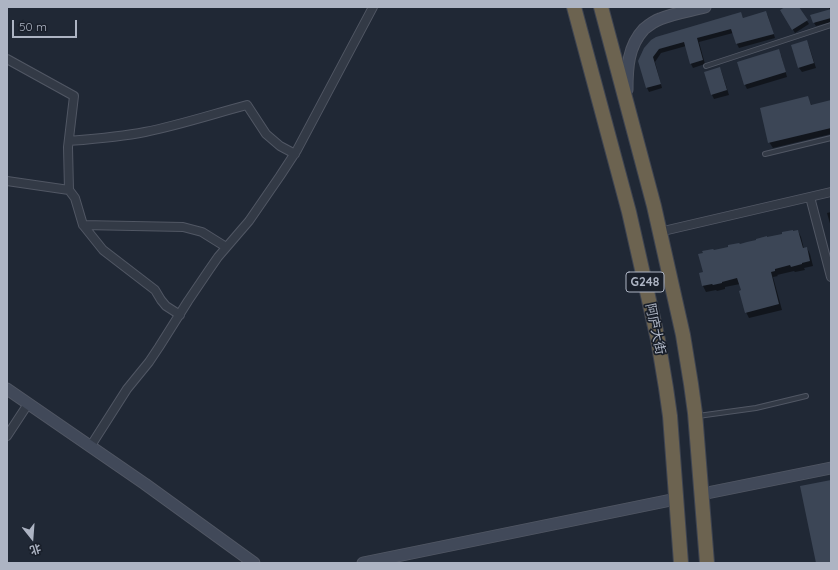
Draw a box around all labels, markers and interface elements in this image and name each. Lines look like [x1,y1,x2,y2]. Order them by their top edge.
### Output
scale bar [14,12,79,38]
text: 50 m [19,19,47,34]
road number: G248 [626,272,664,292]
street label: 阿庐大街 [642,302,668,356]
north arrow [12,518,52,558]
text: 北 [28,541,43,558]

